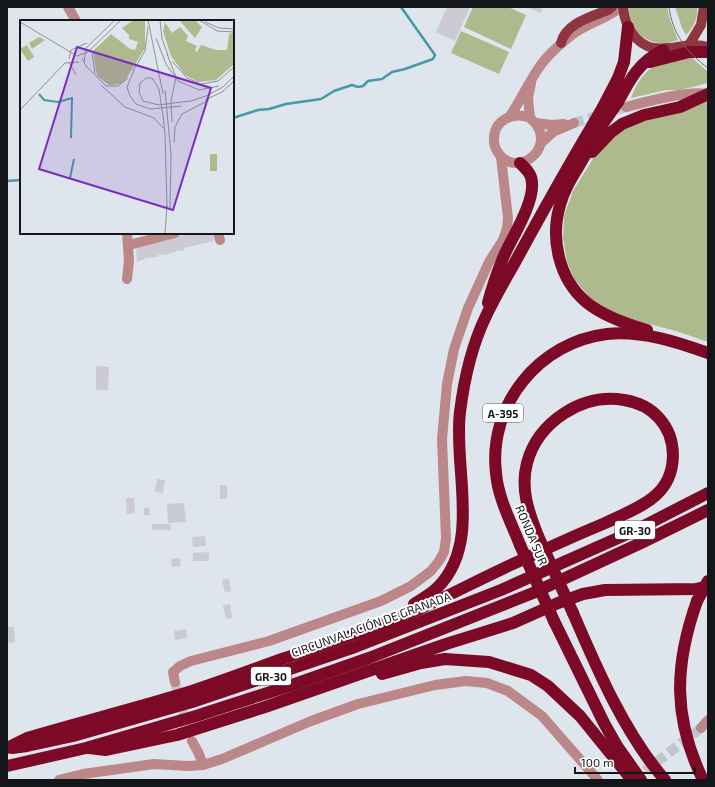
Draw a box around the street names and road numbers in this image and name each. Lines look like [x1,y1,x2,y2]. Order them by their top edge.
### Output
road number: A-395 [483,404,523,422]
street label: RONDA SUR [513,503,551,567]
road number: GR-30 [615,521,655,539]
street label: CIRCUNVALACIÓN DE GRANADA [289,588,453,659]
road number: GR-30 [251,667,291,685]

